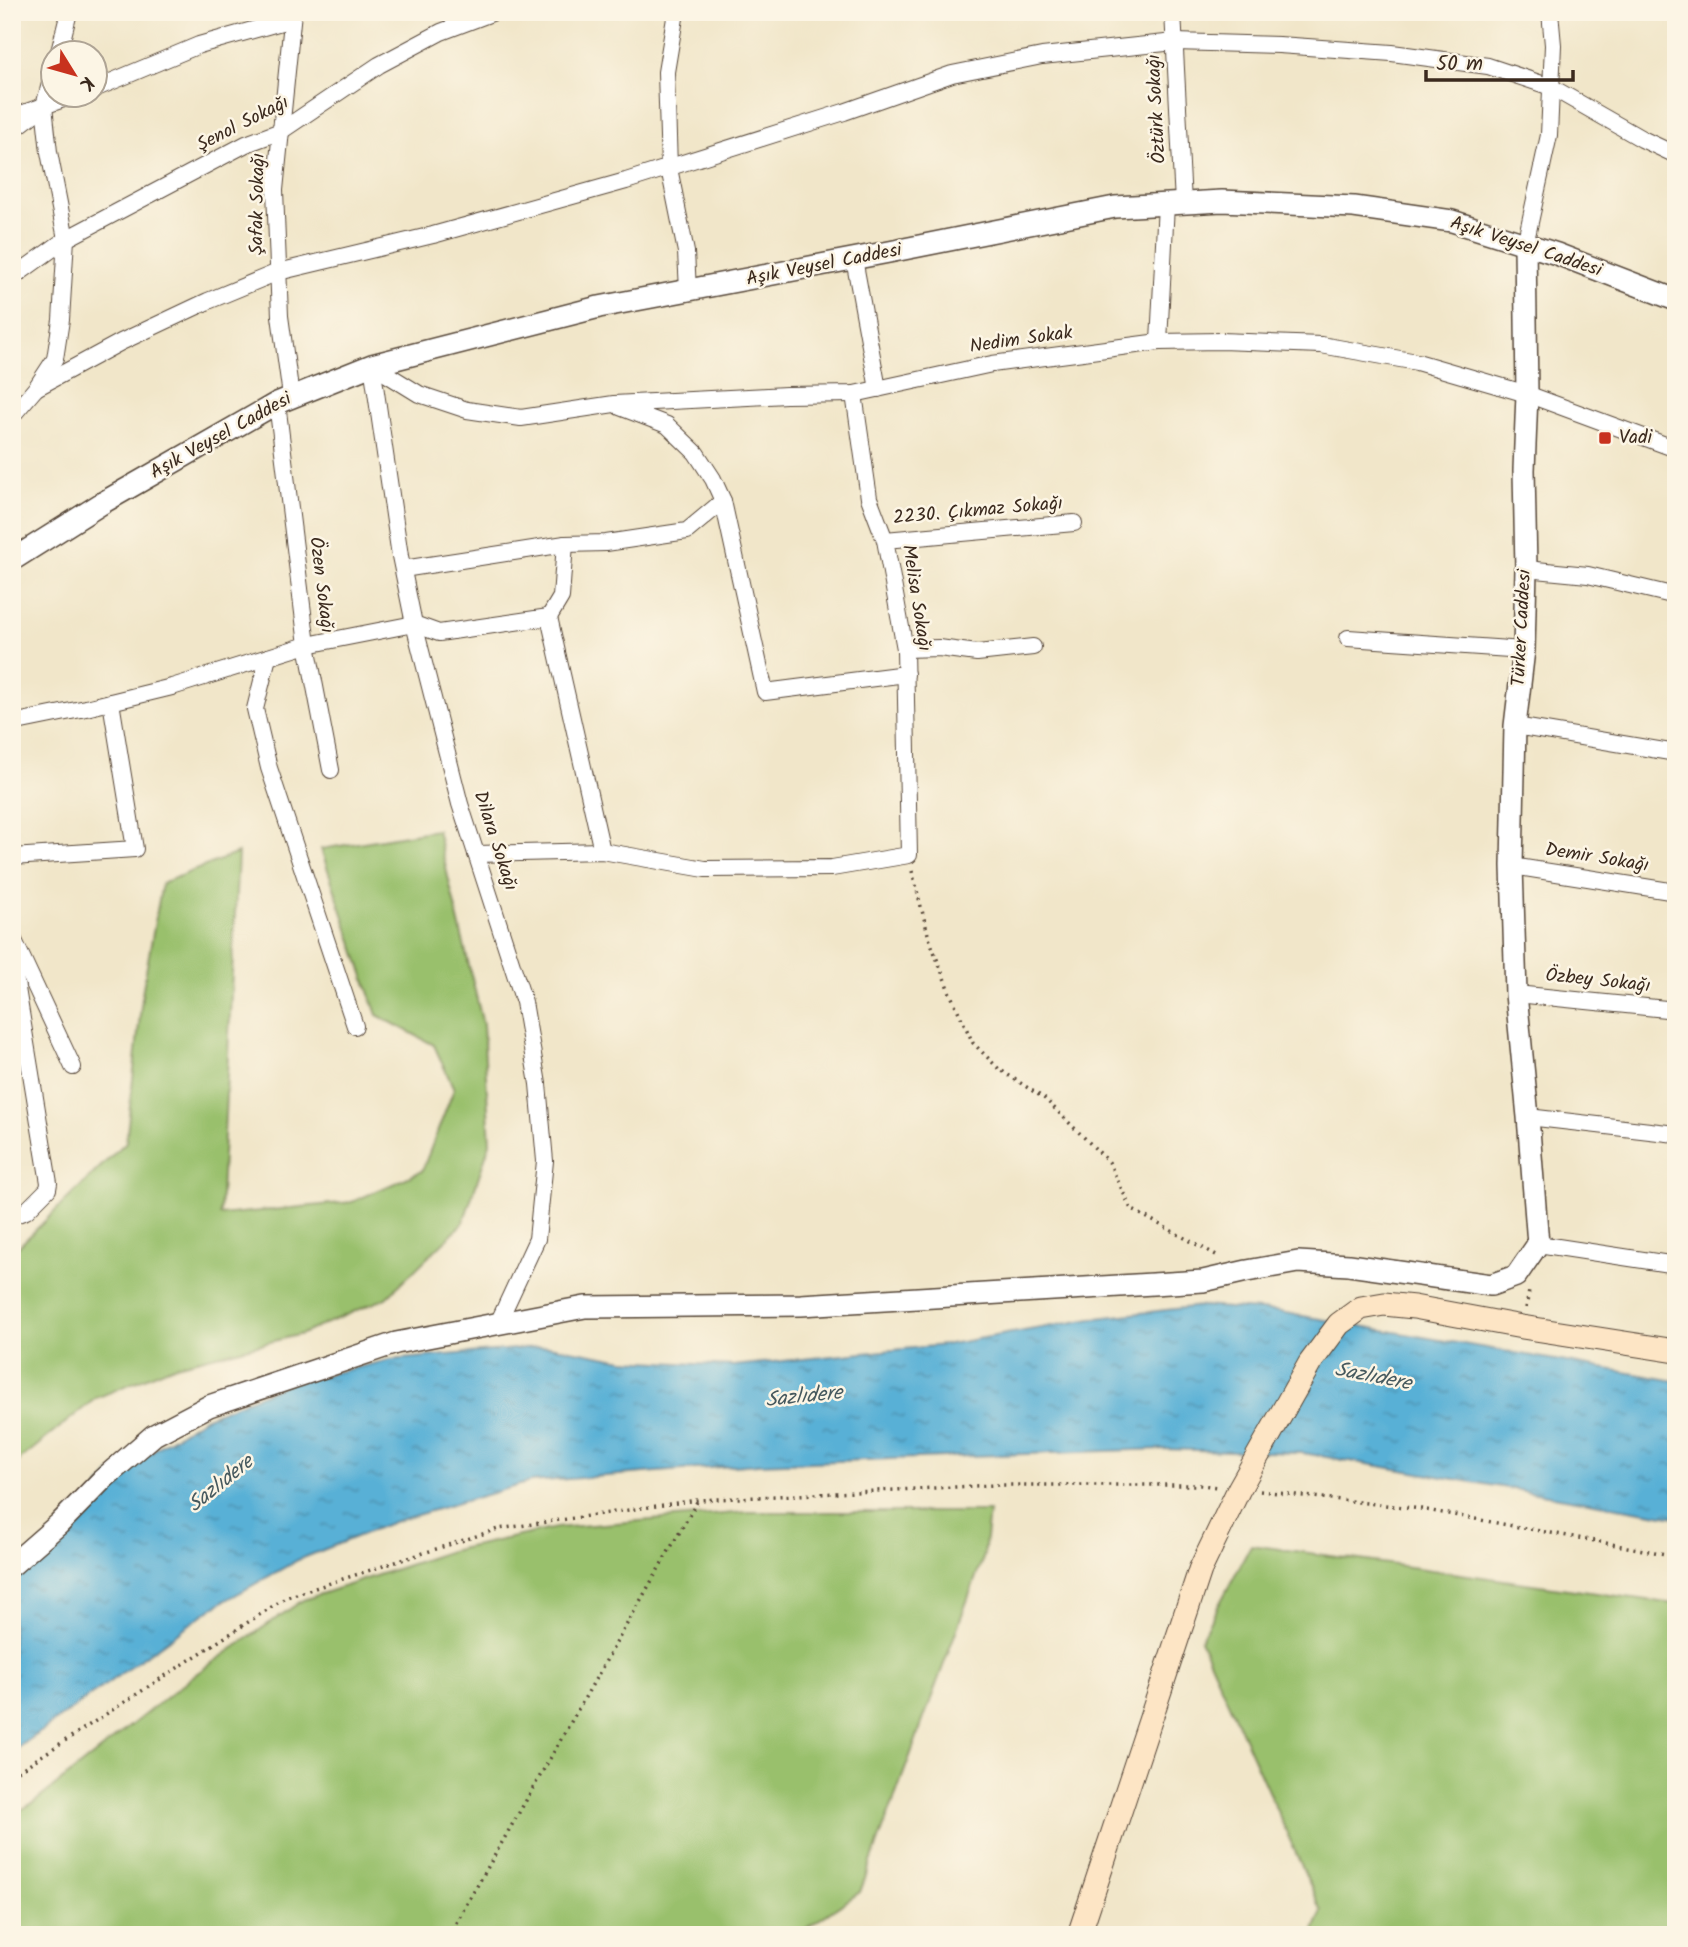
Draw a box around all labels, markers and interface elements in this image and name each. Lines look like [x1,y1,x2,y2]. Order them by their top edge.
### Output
north arrow [38,38,108,108]
scale bar [1426,38,1572,82]
text: 50 m [1436,48,1483,81]
street label: Öztürk Sokağı [1139,53,1175,165]
text: K [71,69,101,97]
street label: Şenol Sokağı [192,88,294,160]
street label: Şafak Sokağı [242,153,274,255]
street label: Aşık Veysel Caddesi [1446,208,1607,286]
street label: Aşık Veysel Caddesi [744,235,906,295]
street label: Nedim Sokak [968,318,1074,362]
street label: Aşık Veysel Caddesi [145,384,299,487]
place label: Vadi [1619,423,1654,453]
marker: Vadi [1597,430,1613,446]
street label: 2230. Çıkmaz Sokağı [892,489,1064,533]
street label: Özen Sokağı [300,535,342,635]
street label: Melisa Sokağı [893,542,939,654]
street label: Türker Caddesi [1504,567,1540,687]
street label: Dilara Sokağı [465,787,525,895]
street label: Demir Sokağı [1543,835,1651,881]
street label: Özbey Sokağı [1544,961,1652,1001]
water label: Sazlıdere [1332,1353,1417,1401]
water label: Sazlıdere [764,1376,847,1417]
water label: Sazlıdere [181,1445,263,1521]

